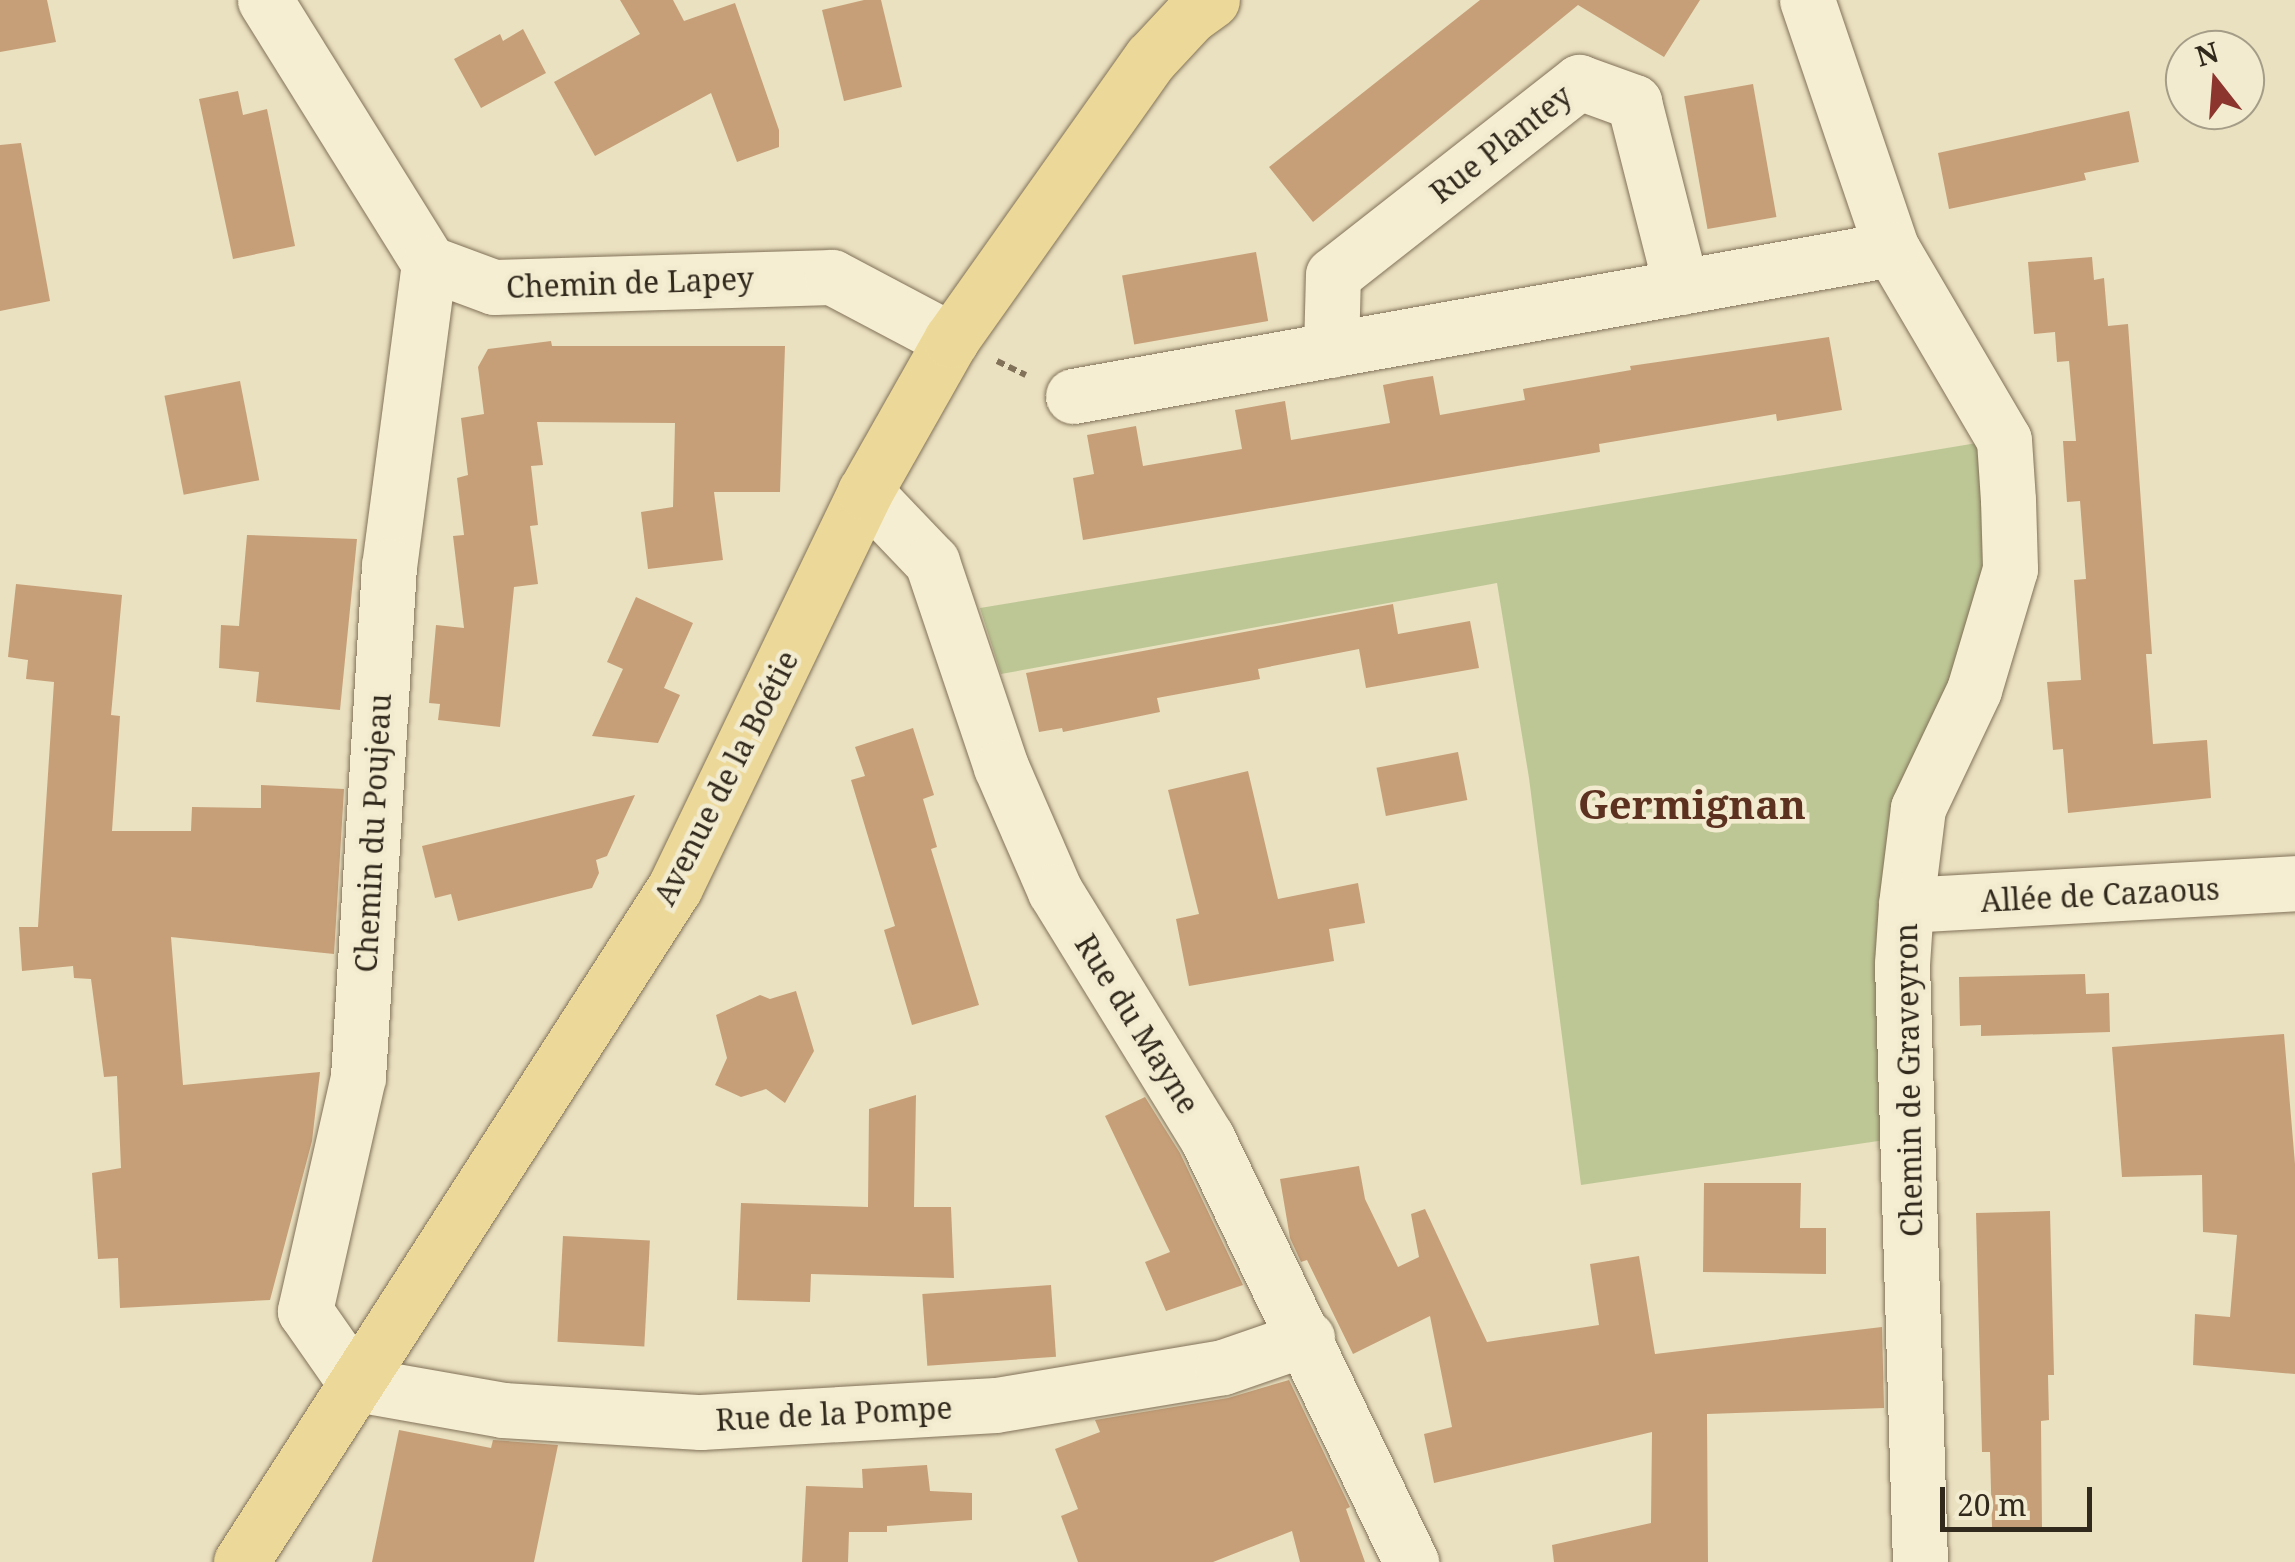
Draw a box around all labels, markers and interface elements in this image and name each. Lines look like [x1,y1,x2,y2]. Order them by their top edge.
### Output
north arrow [2165,30,2265,130]
text: N [2191,32,2223,75]
street label: Rue Plantey [1423,78,1579,210]
street label: Chemin de Lapey [506,261,754,305]
street label: Avenue de la Boétie [646,645,806,911]
street label: Chemin du Poujeau [348,693,398,973]
district label: Germignan [1578,780,1806,828]
street label: Allée de Cazaous [1980,871,2220,919]
street label: Chemin de Graveyron [1888,923,1930,1237]
street label: Rue du Mayne [1068,928,1206,1120]
street label: Rue de la Pompe [715,1390,953,1438]
scale bar [1945,1467,2098,1529]
text: 20 m [1957,1484,2027,1525]

